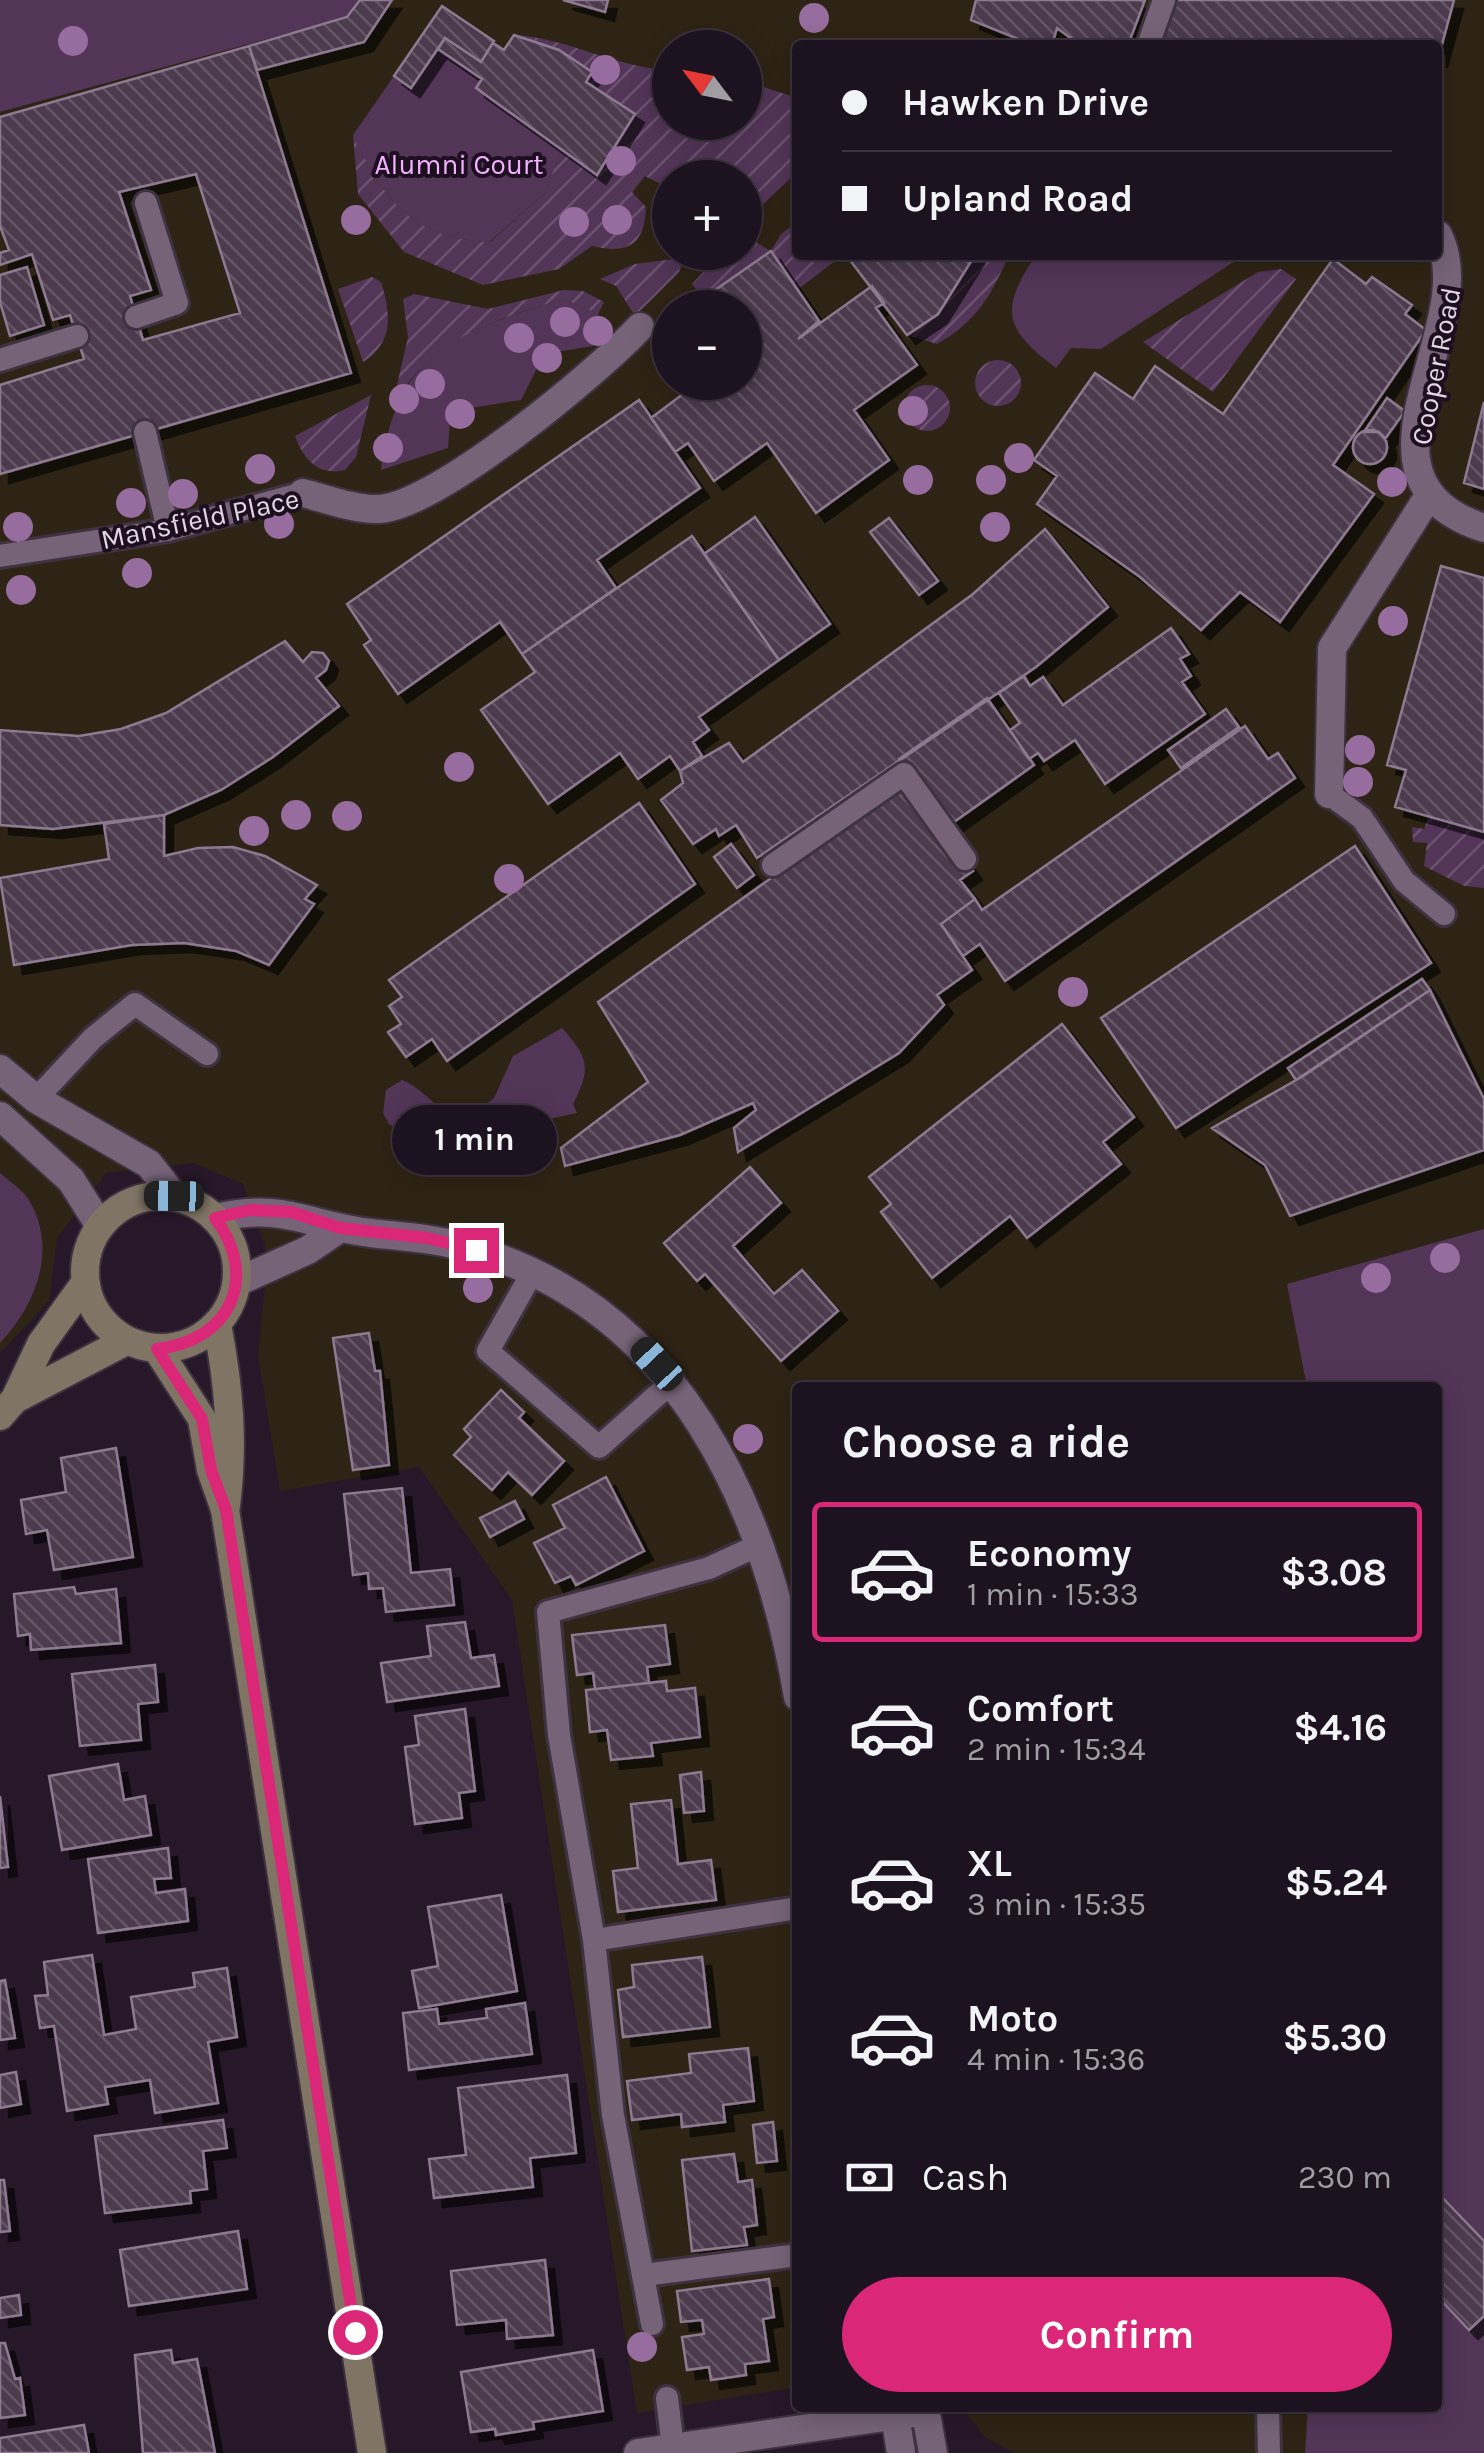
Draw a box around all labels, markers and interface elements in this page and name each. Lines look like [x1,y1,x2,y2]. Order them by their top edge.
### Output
north arrow [652,30,762,140]
map controls [652,30,762,400]
text: Hawken Drive [902,80,1149,125]
park label: Alumni Court [374,148,544,181]
button: + [652,160,762,270]
text: Upland Road [902,176,1133,221]
street label: Cooper Road [1405,284,1467,448]
button: − [652,290,762,400]
street label: Mansfield Place [98,482,302,556]
callout: 1 min [394,1105,558,1175]
text: 1 min [434,1121,515,1158]
car [144,1180,204,1212]
route end [454,1228,499,1273]
car [626,1332,688,1396]
text: Choose a ride [842,1416,1130,1468]
icon: car [847,1527,937,1617]
text: Economy [967,1531,1131,1576]
text: $3.08 [1280,1550,1387,1595]
text: 1 min · 15:33 [967,1576,1139,1613]
icon: car [847,1682,937,1772]
text: Comfort [967,1686,1114,1731]
text: $4.16 [1293,1705,1387,1750]
text: 2 min · 15:34 [967,1731,1146,1768]
icon: car [847,1837,937,1927]
text: XL [967,1841,1012,1886]
text: $5.24 [1285,1860,1387,1905]
text: 3 min · 15:35 [967,1886,1146,1923]
icon: car [847,1992,937,2082]
text: Moto [967,1996,1058,2041]
text: $5.30 [1283,2015,1387,2060]
text: 4 min · 15:36 [967,2041,1145,2078]
icon: cash [842,2150,897,2205]
text: Cash [922,2155,1009,2200]
text: 230 m [1298,2159,1392,2196]
button: Confirm [842,2277,1392,2392]
route start [333,2310,378,2355]

